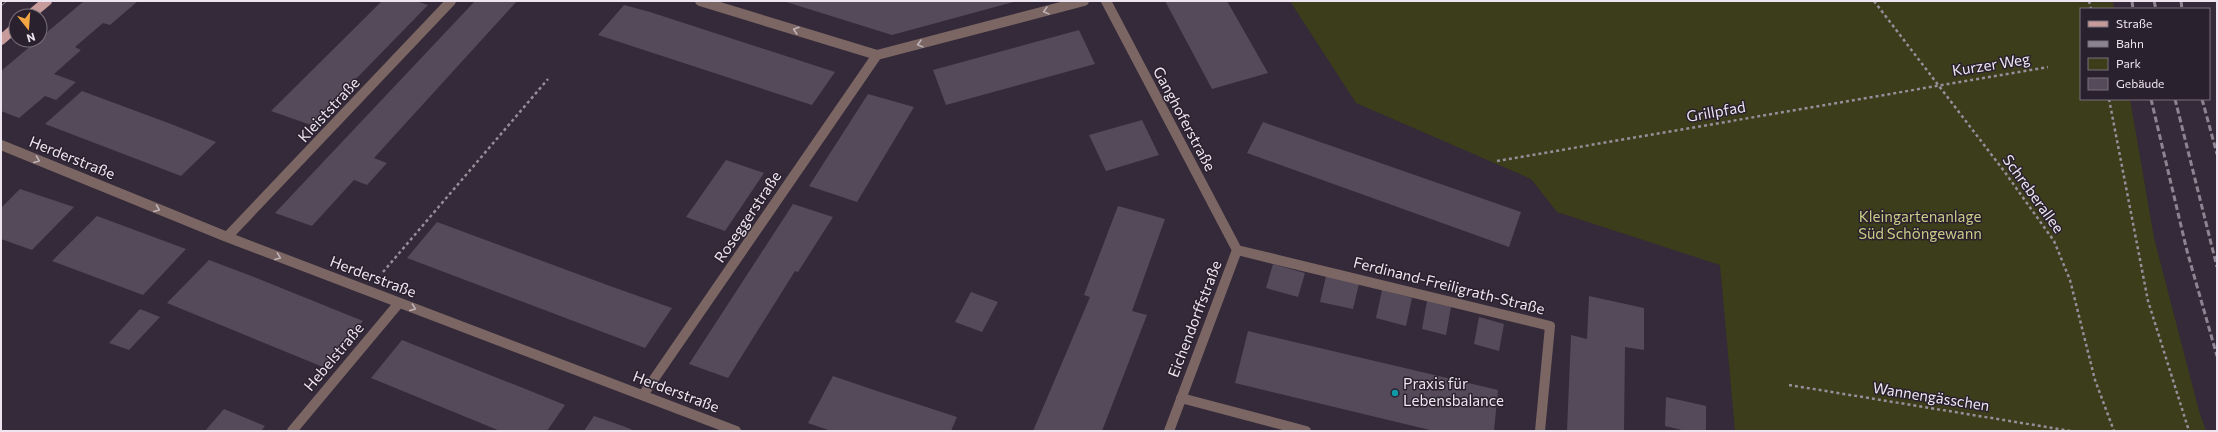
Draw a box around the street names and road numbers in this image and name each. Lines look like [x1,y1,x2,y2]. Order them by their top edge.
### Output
street label: Kurzer Weg [1951,49,2031,79]
street label: Ganghoferstraße [1150,63,1220,174]
street label: Kleiststraße [294,73,363,146]
street label: Grillpfad [1685,97,1747,125]
street label: Herderstraße [27,132,118,182]
street label: Schreberallee [1999,151,2068,236]
street label: Roseggerstraße [710,167,784,266]
street label: Herderstraße [328,251,419,301]
street label: Ferdinand-Freiligrath-Straße [1352,253,1547,318]
street label: Eichendorffstraße [1163,258,1225,380]
street label: Hebelstraße [300,319,367,394]
street label: Herderstraße [631,366,722,416]
street label: Wannengässchen [1871,378,1991,414]

